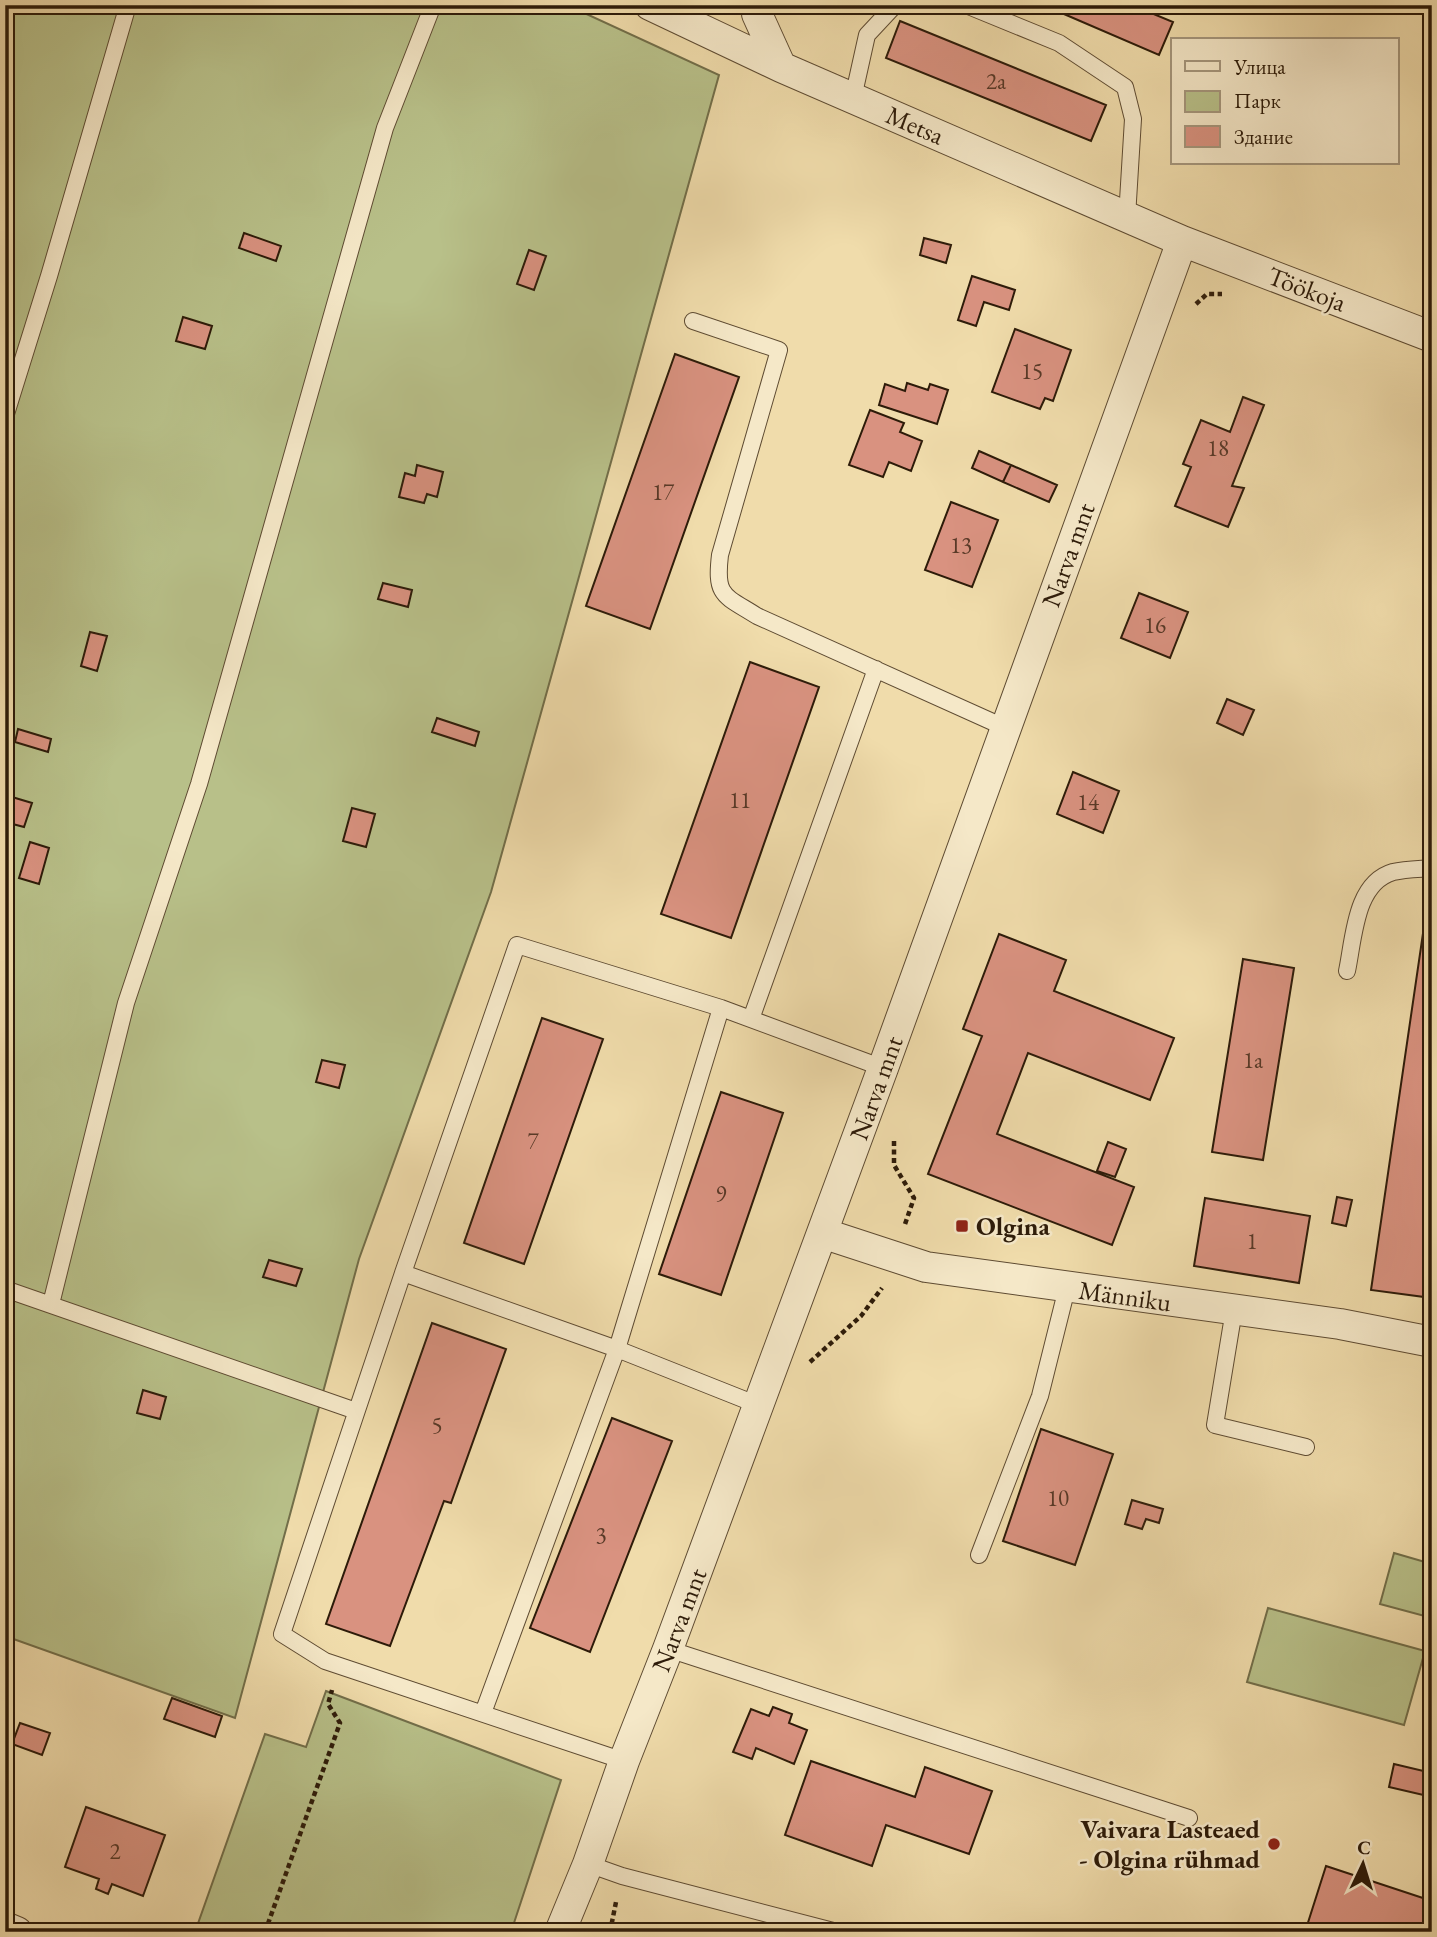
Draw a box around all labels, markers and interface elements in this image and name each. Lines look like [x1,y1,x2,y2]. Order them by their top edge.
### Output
legend [1171,38,1398,164]
text: Улица [1233,53,1286,80]
house number: 2a [986,66,1007,96]
text: Парк [1234,87,1281,114]
street label: Metsa [881,98,950,153]
text: Здание [1234,123,1293,150]
street label: Töökoja [1263,259,1352,320]
house number: 15 [1021,356,1043,386]
house number: 18 [1207,433,1229,463]
house number: 17 [652,477,675,507]
street label: Narva mnt [1033,498,1103,612]
house number: 13 [950,530,972,560]
house number: 16 [1144,610,1166,640]
house number: 11 [729,785,751,815]
house number: 14 [1077,787,1100,817]
street label: Narva mnt [841,1031,911,1145]
house number: 1a [1243,1045,1264,1075]
house number: 7 [527,1126,539,1156]
house number: 9 [715,1179,727,1209]
place label: Olgina [976,1209,1051,1243]
marker: Olgina [954,1218,970,1234]
house number: 1 [1246,1226,1258,1256]
street label: Männiku [1077,1273,1174,1319]
house number: 5 [431,1410,443,1440]
house number: 10 [1047,1483,1069,1513]
house number: 3 [595,1520,607,1550]
street label: Narva mnt [644,1563,714,1677]
place label: Vaivara Lasteaed - Olgina rühmad [1079,1812,1261,1876]
north arrow [1328,1828,1398,1898]
text: С [1357,1835,1372,1860]
house number: 2 [109,1836,121,1866]
marker: Vaivara Lasteaed - Olgina rühmad [1266,1836,1282,1852]

